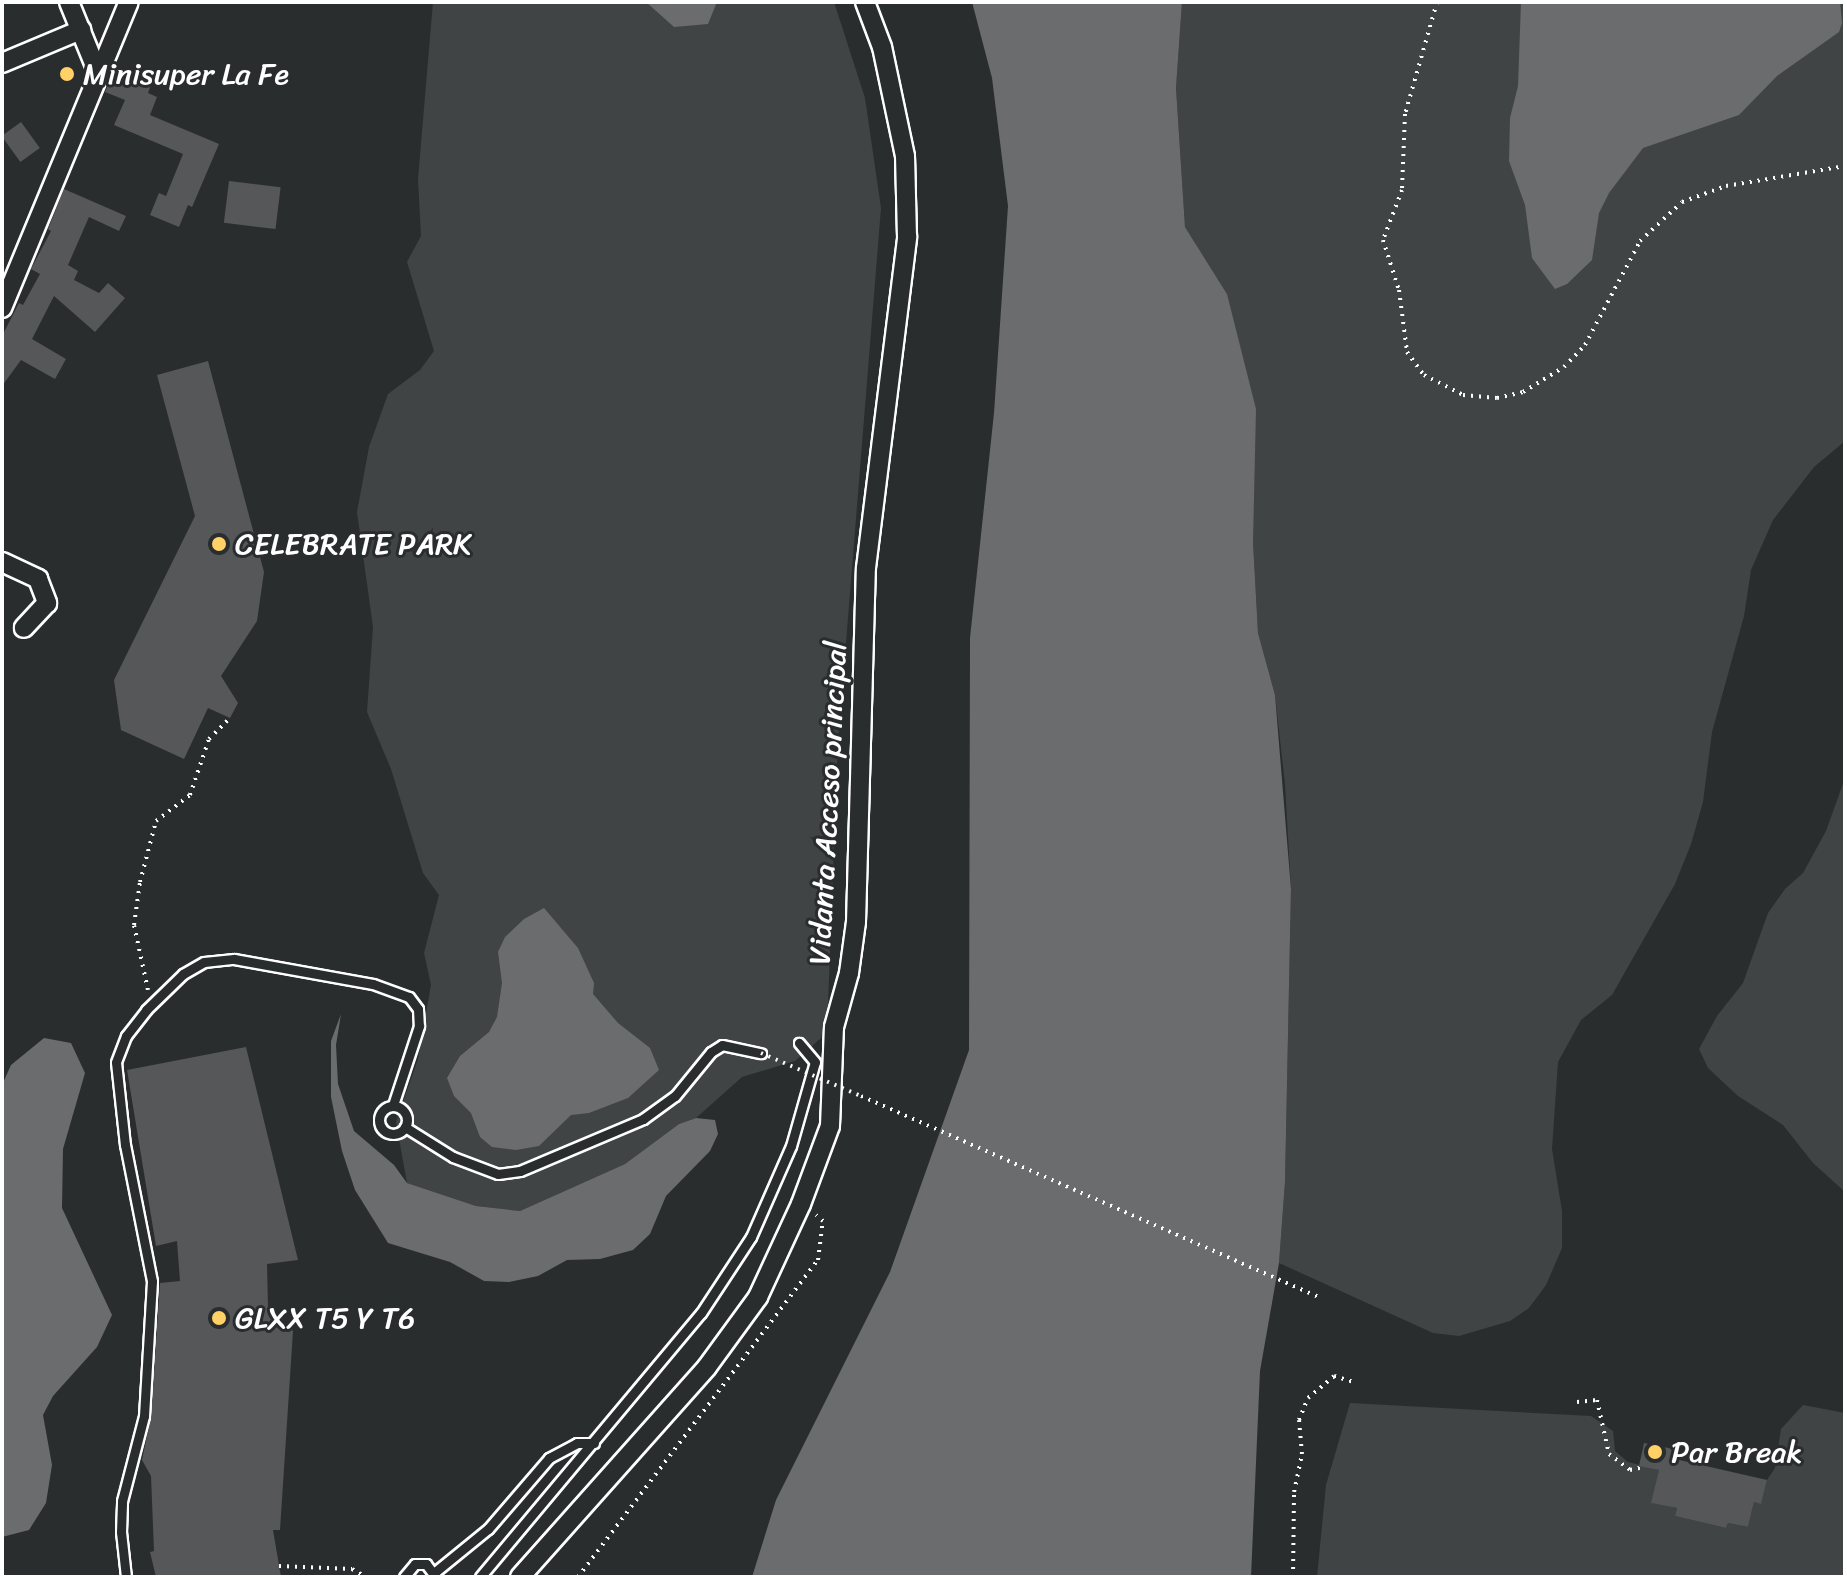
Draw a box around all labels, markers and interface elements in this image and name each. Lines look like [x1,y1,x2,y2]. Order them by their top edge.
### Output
place label: Minisuper La Fe [83,56,290,92]
marker: Minisuper La Fe [58,65,76,83]
place label: CELEBRATE PARK [235,526,470,562]
marker: CELEBRATE PARK [210,535,228,553]
street label: Vidanta Acceso principal [802,640,854,966]
place label: GLXX T5 Y T6 [235,1300,416,1336]
marker: GLXX T5 Y T6 [210,1309,228,1327]
place label: Par Break [1671,1434,1802,1470]
marker: Par Break [1646,1443,1664,1461]

